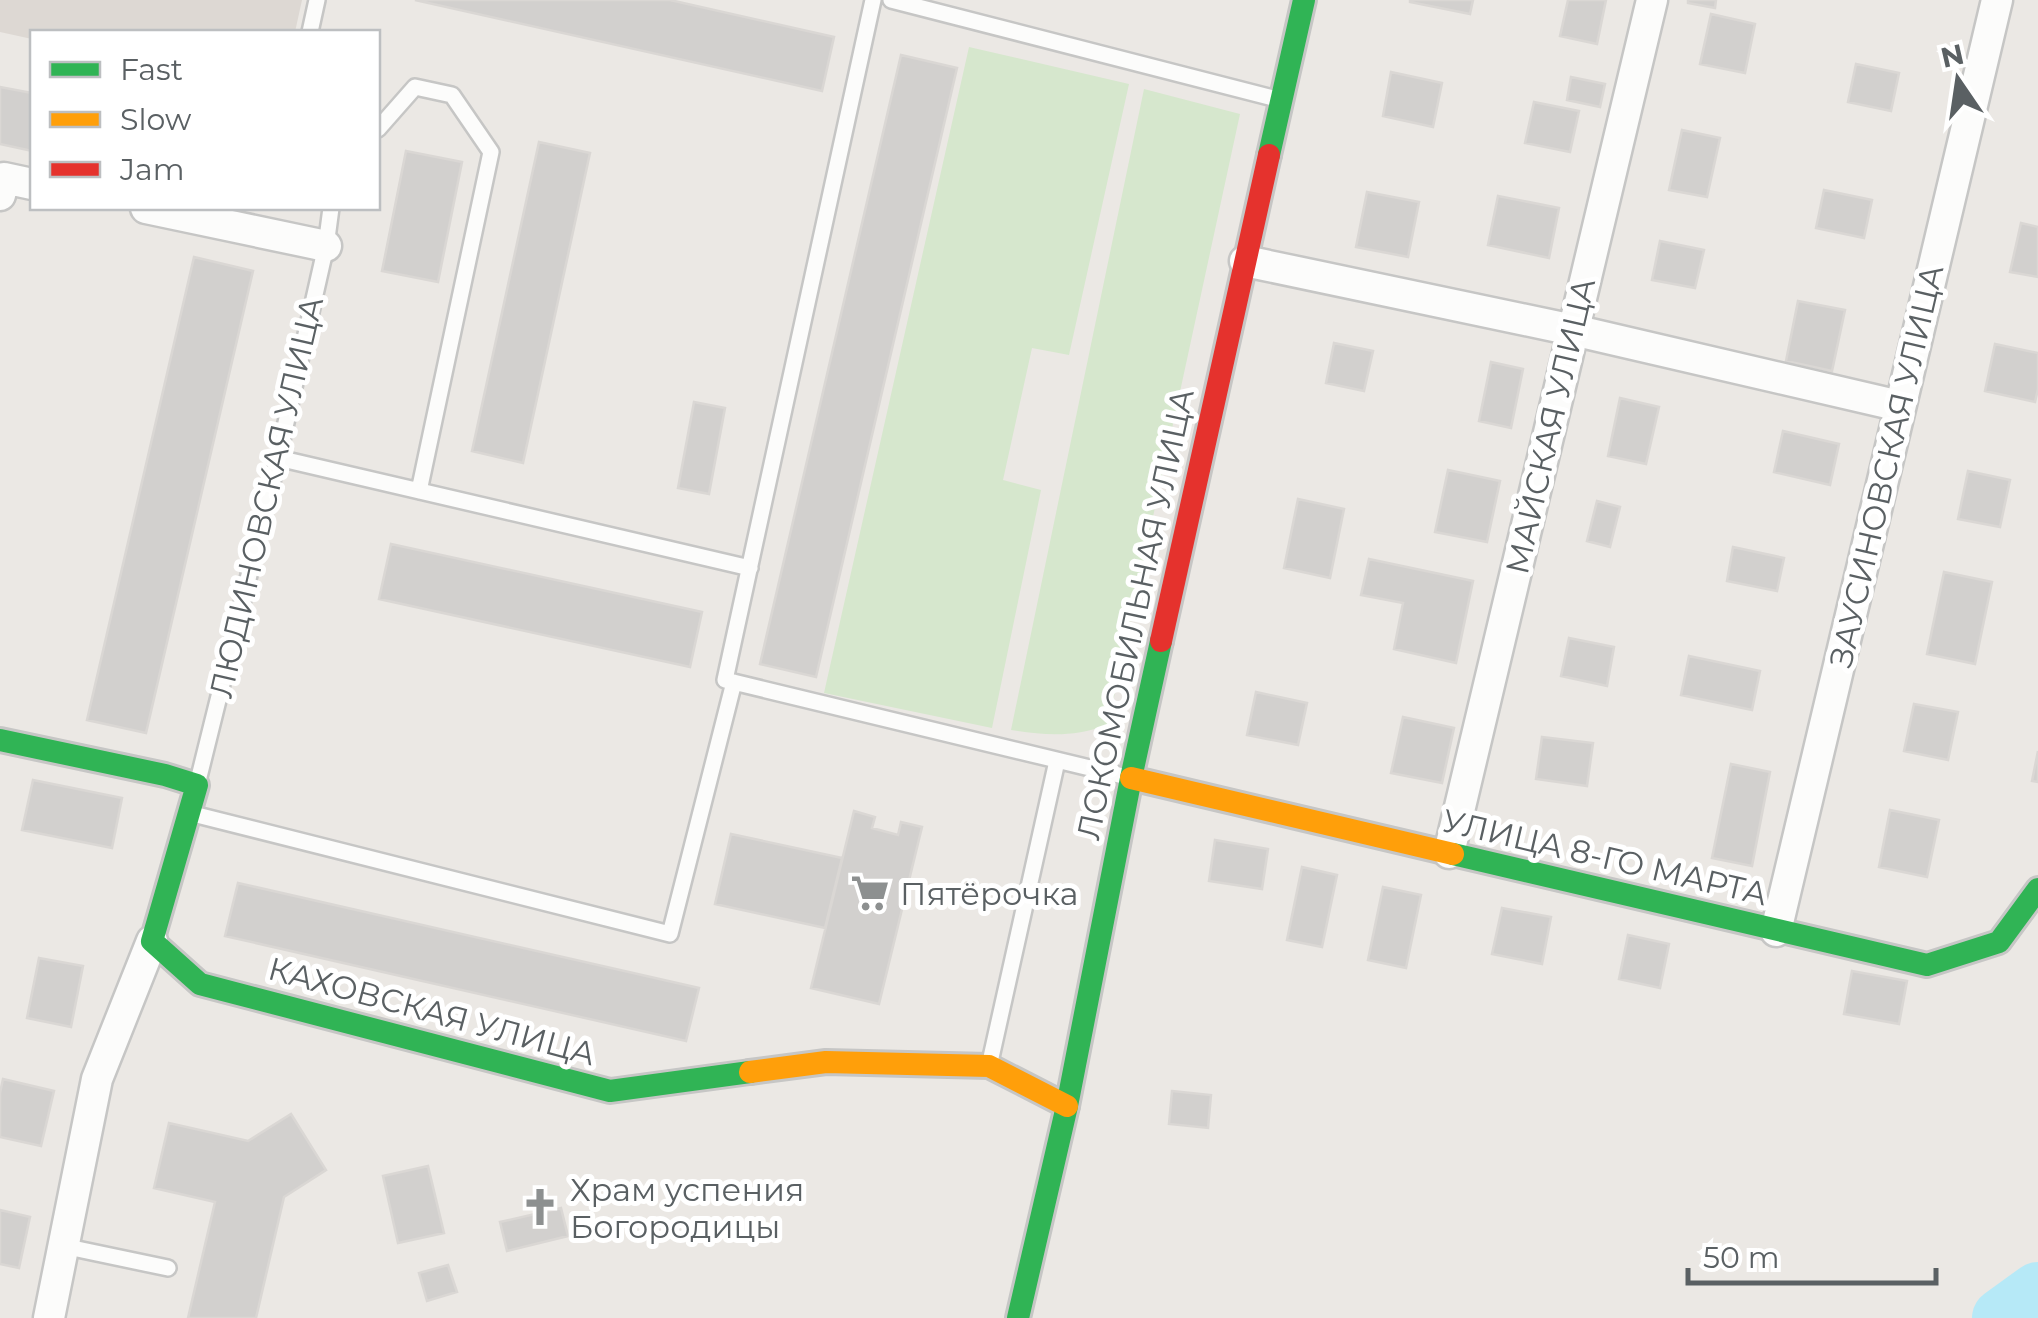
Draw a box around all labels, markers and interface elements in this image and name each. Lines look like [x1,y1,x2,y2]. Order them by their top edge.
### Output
legend [30,30,380,210]
north arrow [1908,30,2008,130]
text: N [1938,37,1967,75]
text: Fast [120,51,183,88]
text: Slow [120,101,192,138]
text: Jam [119,151,185,188]
street label: ЗАУСИНОВСКАЯ УЛИЦА [1821,261,1951,671]
street label: МАЙСКАЯ УЛИЦА [1497,274,1603,578]
street label: ЛЮДИНОВСКАЯ УЛИЦА [201,292,331,701]
street label: ЛОКОМОБИЛЬНАЯ УЛИЦА [1068,385,1202,843]
street label: УЛИЦА 8-ГО МАРТА [1439,801,1771,913]
supermarket icon: Пятёрочка [849,872,891,914]
place label: Пятёрочка [900,874,1078,913]
street label: КАХОВСКАЯ УЛИЦА [264,949,600,1074]
place label: Храм успения Богородицы [570,1170,804,1246]
church icon: Храм успения Богородицы [519,1186,561,1228]
scale bar [1688,1223,1936,1285]
text: 50 m [1703,1239,1780,1276]

